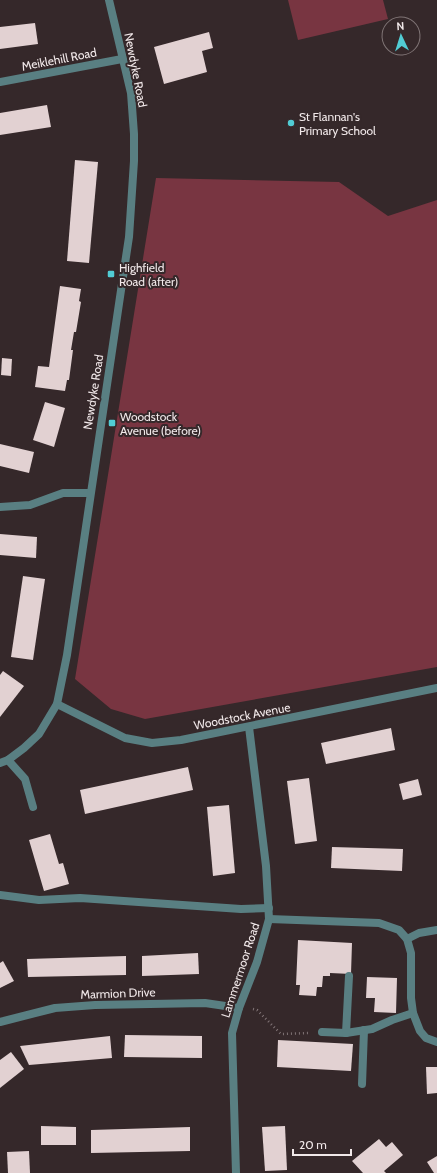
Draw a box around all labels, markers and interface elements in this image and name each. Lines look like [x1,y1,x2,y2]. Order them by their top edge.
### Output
north arrow [381,16,421,56]
text: N [396,19,405,33]
street label: Newdyke Road [121,31,151,109]
street label: Meiklehill Road [20,44,98,74]
place label: St Flannan's Primary School [299,109,376,138]
marker: St Flannan's Primary School [286,118,296,128]
place label: Highfield Road (after) [119,260,178,289]
marker: Highfield Road (after) [106,269,116,279]
street label: Newdyke Road [80,353,106,431]
place label: Woodstock Avenue (before) [120,409,201,438]
marker: Woodstock Avenue (before) [107,418,117,428]
street label: Woodstock Avenue [193,699,291,733]
street label: Lammermoor Road [218,921,262,1019]
street label: Marmion Drive [80,984,156,1002]
scale bar [293,1131,351,1157]
text: 20 m [299,1137,327,1152]

